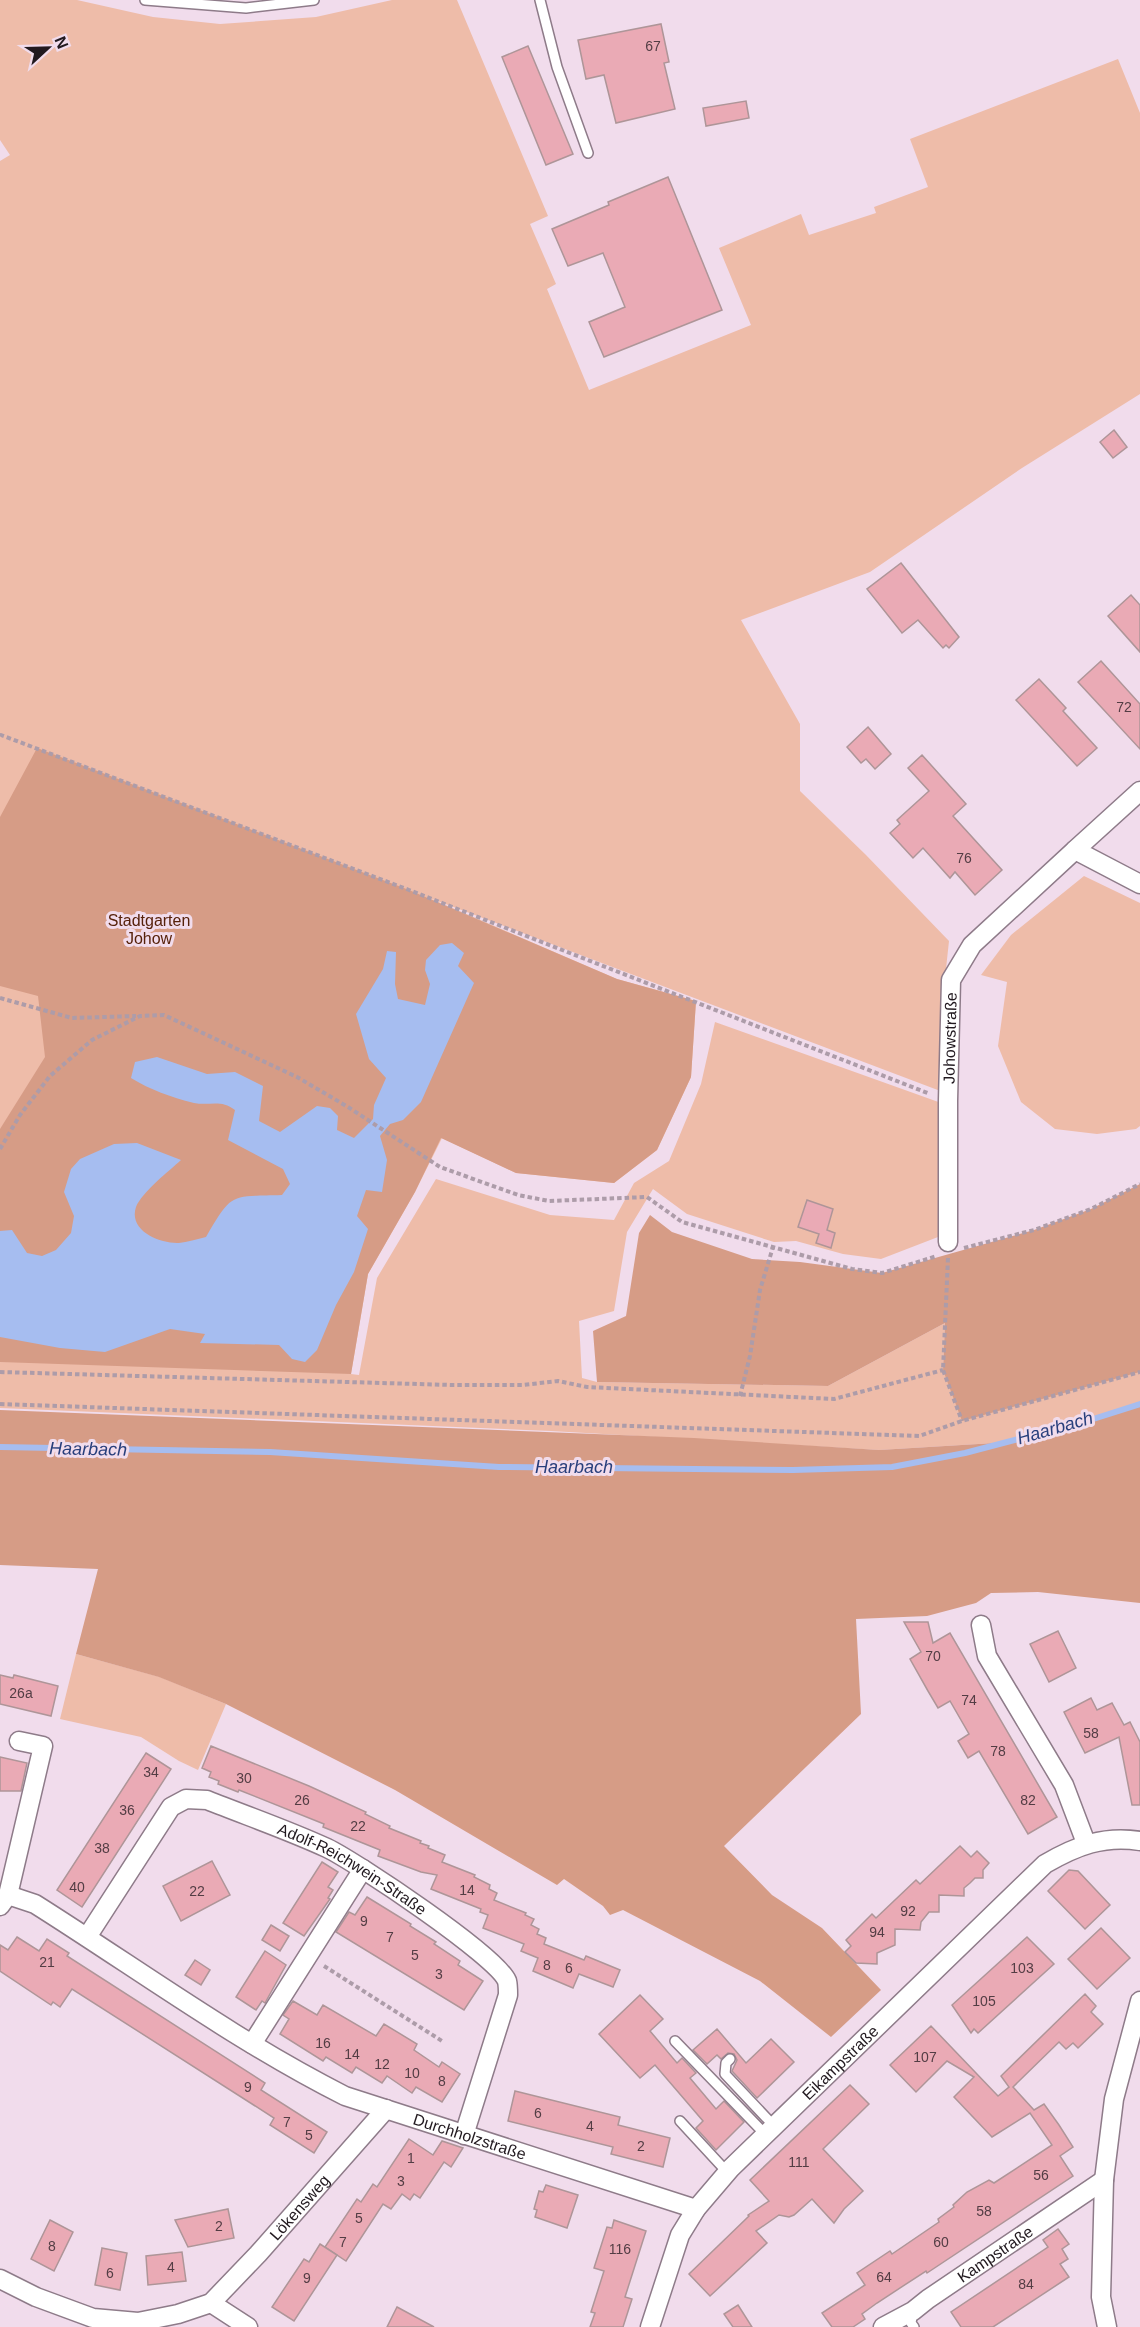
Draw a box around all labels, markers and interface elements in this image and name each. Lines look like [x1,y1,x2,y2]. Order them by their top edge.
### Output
north arrow [18,18,78,78]
text: N [51,34,71,51]
house number: 67 [645,38,661,54]
house number: 72 [1116,699,1132,715]
house number: 76 [956,850,972,866]
park label: Stadtgarten Johow [108,912,190,947]
street label: Johowstraße [940,992,959,1084]
water label: Haarbach [1015,1408,1095,1448]
water label: Haarbach [49,1438,127,1460]
water label: Haarbach [535,1457,613,1477]
house number: 70 [925,1648,941,1664]
house number: 26a [9,1685,33,1701]
house number: 74 [961,1692,977,1708]
house number: 58 [1083,1725,1099,1741]
house number: 78 [990,1743,1006,1759]
house number: 34 [143,1764,159,1780]
house number: 30 [236,1770,252,1786]
house number: 26 [294,1792,310,1808]
house number: 82 [1020,1792,1036,1808]
house number: 36 [119,1802,135,1818]
house number: 22 [350,1818,366,1834]
street label: Adolf-Reichwein-Straße [275,1820,430,1918]
house number: 38 [94,1840,110,1856]
house number: 40 [69,1879,85,1895]
house number: 14 [459,1882,475,1898]
house number: 22 [189,1883,205,1899]
house number: 92 [900,1903,916,1919]
house number: 9 [360,1913,368,1929]
house number: 94 [869,1924,885,1940]
house number: 7 [386,1929,394,1945]
house number: 5 [411,1947,419,1963]
house number: 21 [39,1954,55,1970]
house number: 8 [543,1957,551,1973]
house number: 6 [565,1960,573,1976]
house number: 103 [1010,1960,1034,1976]
house number: 3 [435,1966,443,1982]
house number: 105 [972,1993,996,2009]
street label: Eikampstraße [799,2022,882,2103]
house number: 16 [315,2035,331,2051]
house number: 14 [344,2046,360,2062]
house number: 107 [913,2049,937,2065]
house number: 12 [374,2056,390,2072]
house number: 10 [404,2065,420,2081]
house number: 8 [438,2073,446,2089]
house number: 9 [244,2079,252,2095]
house number: 6 [534,2105,542,2121]
street label: Durchholzstraße [411,2110,528,2162]
house number: 7 [283,2114,291,2130]
house number: 4 [586,2118,594,2134]
house number: 5 [305,2127,313,2143]
house number: 2 [637,2138,645,2154]
house number: 1 [407,2150,415,2166]
house number: 111 [788,2154,810,2170]
house number: 56 [1033,2167,1049,2183]
street label: Lökensweg [266,2171,332,2243]
house number: 3 [397,2173,405,2189]
house number: 58 [976,2203,992,2219]
house number: 5 [355,2210,363,2226]
house number: 2 [215,2218,223,2234]
street label: Kampstraße [954,2222,1036,2285]
house number: 7 [339,2234,347,2250]
house number: 60 [933,2234,949,2250]
house number: 8 [48,2238,56,2254]
house number: 116 [609,2241,631,2257]
house number: 4 [167,2259,175,2275]
house number: 6 [106,2265,114,2281]
house number: 64 [876,2269,892,2285]
house number: 9 [303,2270,311,2286]
house number: 84 [1018,2276,1034,2292]

